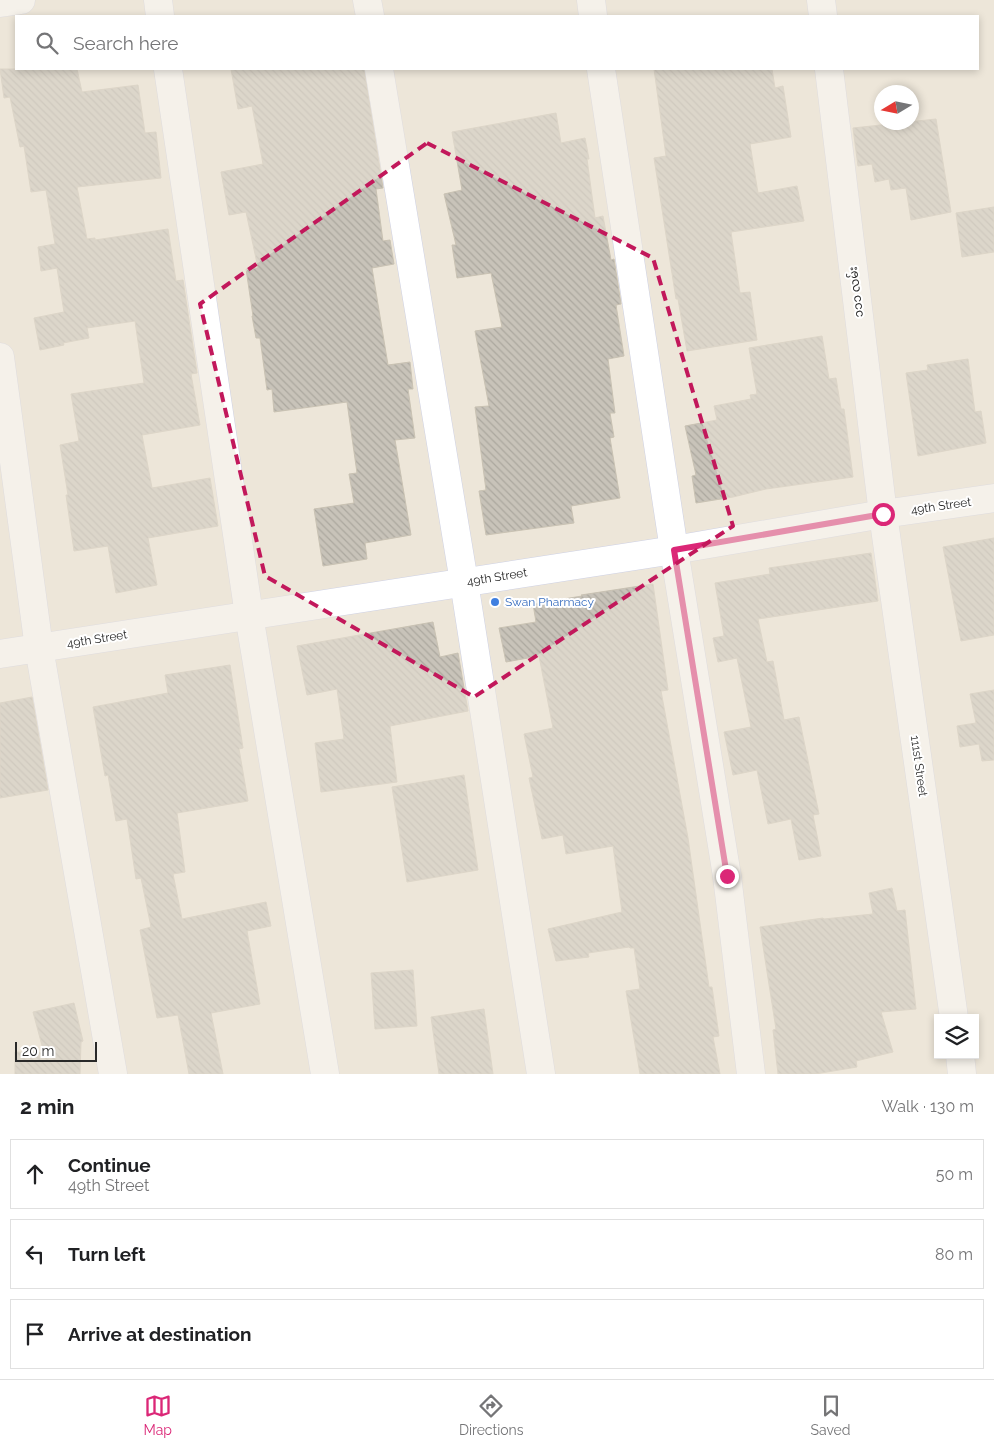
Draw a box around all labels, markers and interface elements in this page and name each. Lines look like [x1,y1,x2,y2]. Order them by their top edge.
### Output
search box [15,15,979,70]
icon: search [33,29,61,57]
text: Search here [73,32,179,54]
north arrow [874,85,919,130]
street label: ၁၁၁ လမ်း [844,266,866,319]
street label: 49th Street [910,495,972,517]
route start [872,503,895,526]
street label: 49th Street [466,565,528,589]
place label: Swan Pharmacy [505,595,595,609]
marker: Swan Pharmacy [489,596,501,608]
street label: 49th Street [66,627,128,651]
street label: 111st Street [908,735,930,797]
route end [716,865,739,888]
map controls [934,1014,979,1059]
button: layers [934,1014,979,1059]
scale bar [15,1039,98,1062]
text: 20 m [22,1043,54,1059]
text: 2 min [20,1094,74,1119]
text: Walk · 130 m [881,1097,974,1116]
text: Continue [68,1154,151,1176]
icon: ahead [21,1160,49,1188]
text: 50 m [936,1165,973,1184]
text: 49th Street [68,1176,149,1195]
icon: left [21,1240,49,1268]
text: Turn left [68,1243,145,1265]
text: 80 m [935,1245,973,1264]
icon: arrive [21,1320,49,1348]
text: Arrive at destination [68,1323,252,1345]
tab: Map [143,1392,172,1438]
tab: Directions [459,1392,524,1438]
tab: Saved [810,1392,851,1438]

